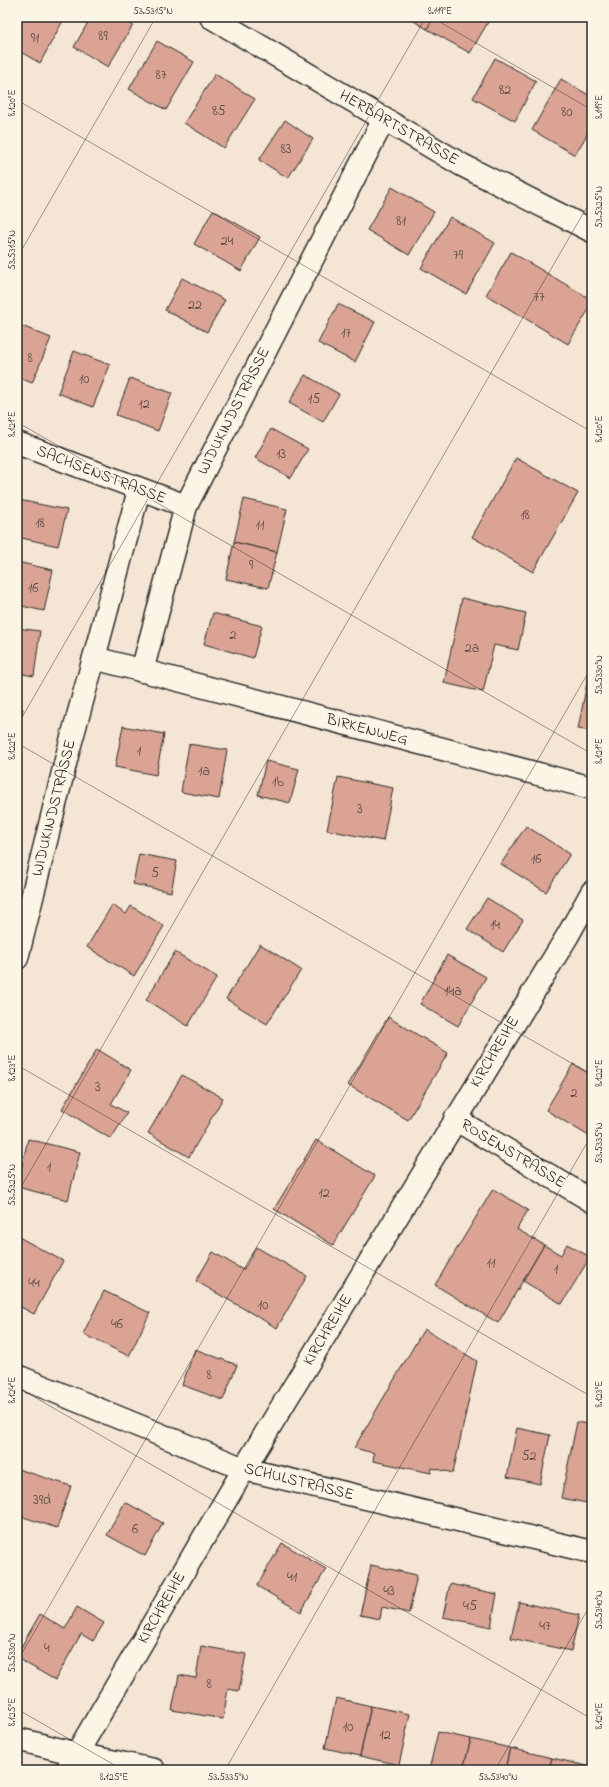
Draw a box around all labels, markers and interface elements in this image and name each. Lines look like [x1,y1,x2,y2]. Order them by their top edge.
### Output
text: 53.5315°N [133,4,173,19]
text: 8.119°E [428,4,452,19]
house number: 89 [98,26,109,47]
house number: 91 [31,28,40,49]
house number: 87 [155,65,167,86]
house number: 82 [499,80,511,101]
street label: HERBARTSTRASSE [335,84,463,172]
text: 8.120°E [5,90,20,117]
text: 8.119°E [592,95,607,119]
house number: 85 [212,101,226,122]
house number: 80 [561,102,573,123]
house number: 83 [280,139,292,160]
text: 53.5325°N [592,186,607,228]
house number: 81 [396,211,406,232]
text: 53.5315°N [5,230,20,270]
house number: 24 [221,231,234,252]
house number: 79 [453,245,464,266]
house number: 77 [533,287,545,308]
house number: 22 [188,295,202,316]
house number: 17 [341,323,351,344]
street label: WIDUKINDSTRASSE [191,343,277,479]
house number: 8 [27,348,33,369]
house number: 10 [79,369,89,390]
house number: 15 [308,389,320,410]
house number: 12 [138,394,150,415]
text: 8.121°E [5,411,20,437]
text: 8.120°E [592,416,607,443]
street label: SACHSENSTRASSE [33,439,169,511]
house number: 13 [276,444,286,465]
house number: 18 [520,505,530,526]
house number: 18 [35,513,45,534]
house number: 11 [256,515,265,536]
house number: 9 [249,555,254,576]
house number: 16 [28,578,38,599]
house number: 2 [230,625,237,646]
house number: 2a [465,638,479,659]
text: 53.5330°N [592,655,607,695]
street label: BIRKENWEG [322,707,411,752]
text: 8.122°E [5,732,20,760]
street label: WIDUKINDSTRASSE [25,737,83,879]
text: 8.121°E [592,738,607,764]
house number: 1 [137,741,142,762]
house number: 1a [198,761,210,782]
house number: 1b [272,772,285,793]
house number: 3 [357,799,363,820]
house number: 16 [531,849,541,870]
house number: 5 [151,863,159,884]
house number: 14 [490,915,500,936]
house number: 14a [444,981,462,1002]
street label: KIRCHREIHE [464,1012,526,1092]
text: 8.123°E [5,1055,20,1081]
text: 8.122°E [592,1059,607,1087]
house number: 3 [95,1077,101,1098]
house number: 2 [571,1083,578,1104]
street label: ROSENSTRASSE [456,1113,570,1195]
text: 53.5335°N [592,1122,607,1164]
house number: 1 [47,1157,52,1178]
text: 53.5325°N [5,1164,20,1206]
house number: 12 [318,1183,330,1204]
house number: 11 [487,1253,496,1274]
house number: 1 [554,1259,559,1280]
house number: 44 [28,1273,40,1294]
street label: KIRCHREIHE [297,1290,359,1370]
house number: 10 [258,1295,268,1316]
house number: 46 [111,1314,123,1335]
house number: 8 [206,1365,212,1386]
text: 8.124°E [5,1377,20,1403]
text: 8.123°E [592,1381,607,1407]
house number: 52 [522,1446,537,1467]
street label: SCHULSTRASSE [241,1457,357,1507]
house number: 39d [33,1490,51,1511]
house number: 6 [132,1519,138,1540]
street label: KIRCHREIHE [132,1567,192,1649]
house number: 41 [287,1567,298,1588]
house number: 43 [383,1581,395,1602]
text: 53.5340°N [592,1590,607,1630]
house number: 45 [463,1596,477,1617]
house number: 47 [539,1616,551,1637]
text: 53.5330°N [5,1633,20,1673]
house number: 4 [44,1638,50,1659]
house number: 8 [206,1674,212,1695]
text: 8.125°E [5,1698,20,1726]
text: 8.124°E [592,1703,607,1729]
house number: 10 [343,1717,353,1738]
house number: 12 [379,1725,391,1746]
text: 8.125°E [100,1770,128,1785]
text: 53.5335°N [207,1770,249,1785]
text: 53.5340°N [478,1770,518,1785]

